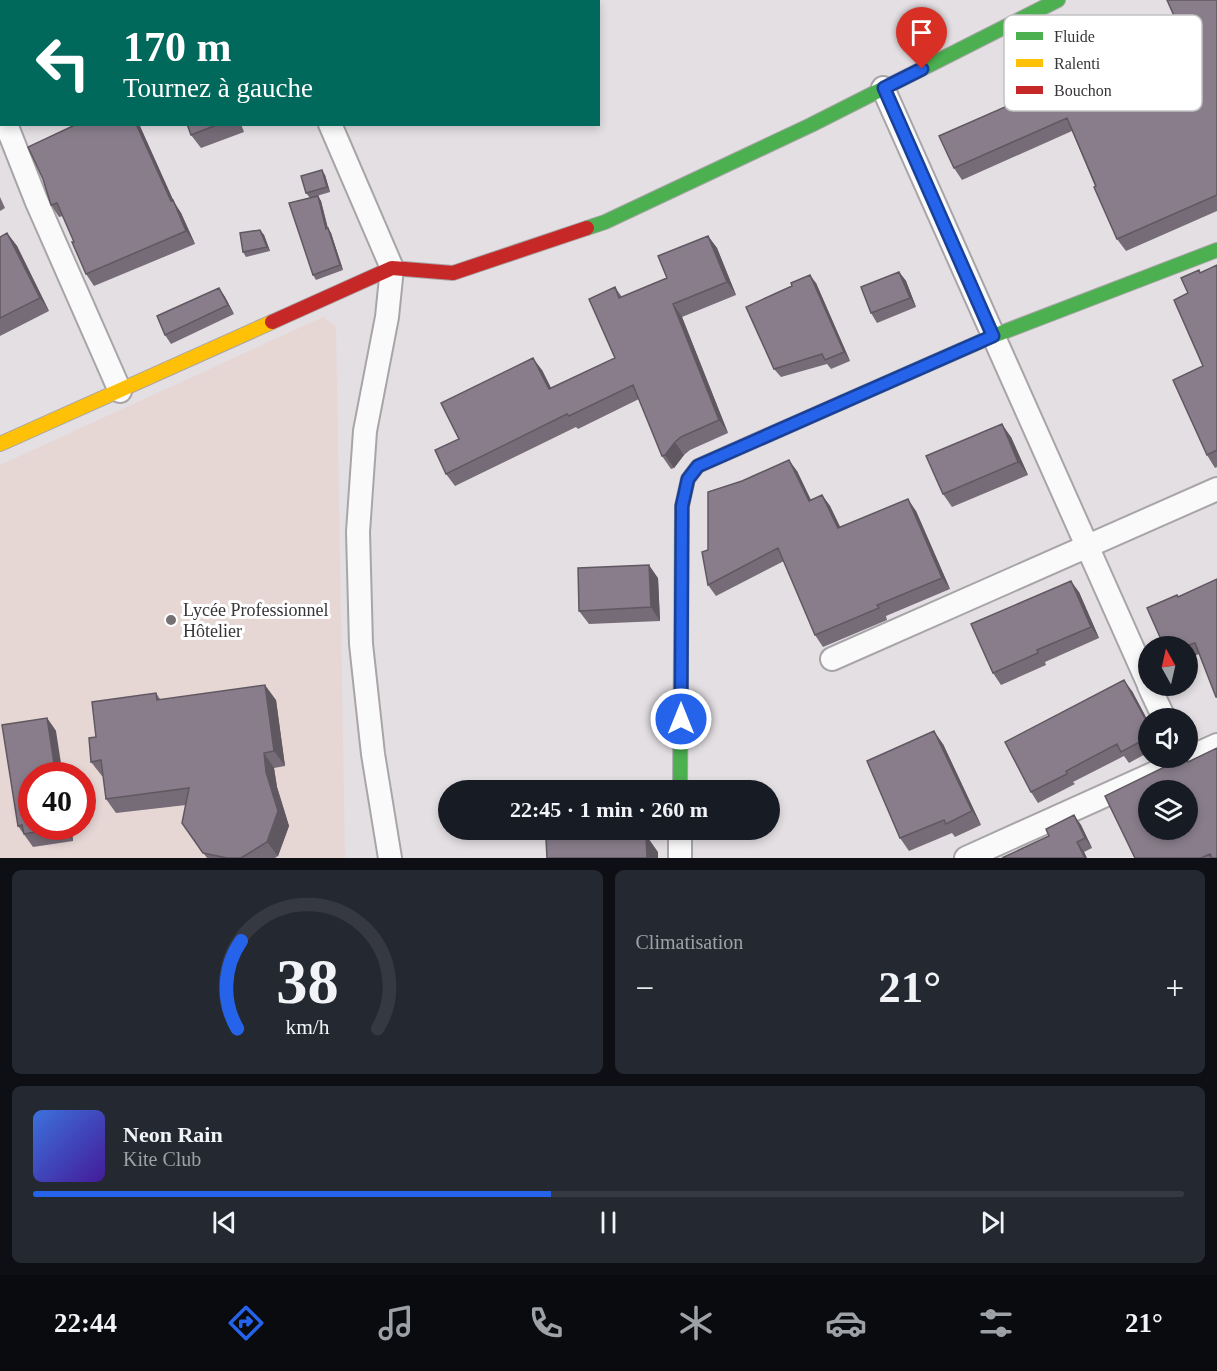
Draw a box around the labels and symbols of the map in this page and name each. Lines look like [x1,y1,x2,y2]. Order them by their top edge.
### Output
pin [896,7,947,69]
legend [1004,15,1202,111]
text: Fluide [1054,28,1095,45]
text: Ralenti [1054,55,1101,72]
text: Bouchon [1054,82,1112,99]
place label: Lycée Professionnel Hôtelier [183,600,328,641]
marker: Lycée Professionnel Hôtelier [164,613,178,627]
north arrow [1138,636,1198,696]
position arrow [649,687,713,751]
speed limit sign: 40 [18,762,96,840]

